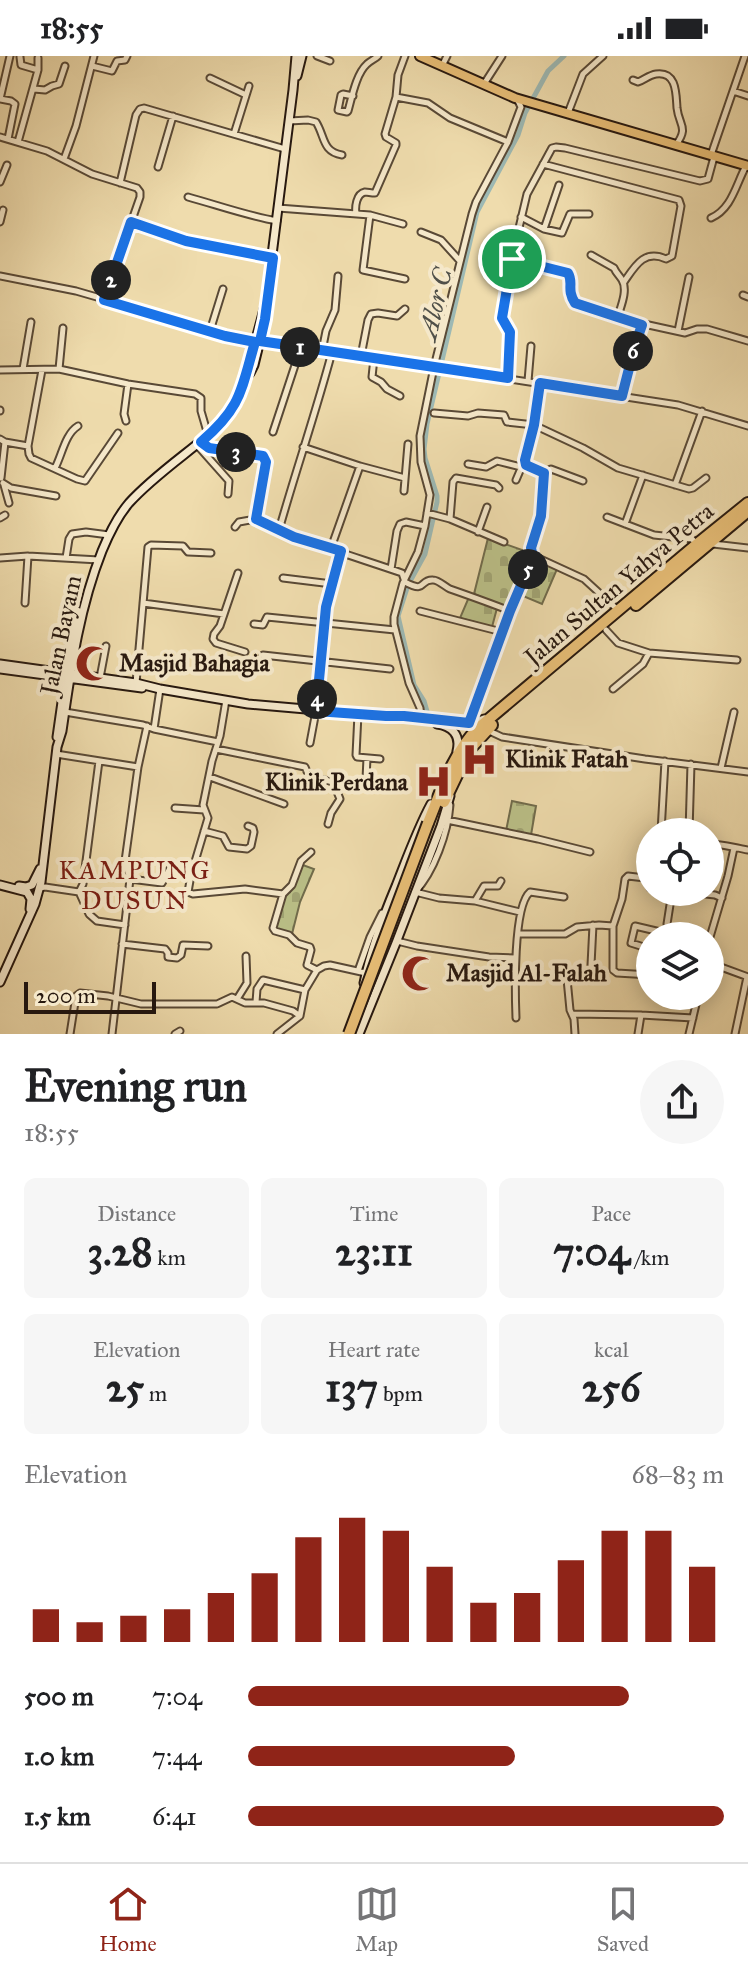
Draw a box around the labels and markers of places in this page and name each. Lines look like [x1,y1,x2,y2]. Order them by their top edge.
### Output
pin [478,225,546,293]
pin: 2 [91,260,131,300]
pin: 1 [280,327,320,367]
pin: 6 [613,331,653,371]
pin: 3 [216,432,256,472]
pin: 5 [508,549,548,589]
mosque icon: Masjid Bahagia [74,644,112,682]
place label: Masjid Bahagia [119,648,270,678]
pin: 4 [297,679,337,719]
hospital icon: Klinik Fatah [460,740,498,778]
place label: Klinik Fatah [505,744,629,774]
hospital icon: Klinik Perdana [415,763,453,801]
place label: Klinik Perdana [265,767,409,797]
mosque icon: Masjid Al-Falah [401,954,439,992]
place label: Masjid Al-Falah [446,958,608,988]

